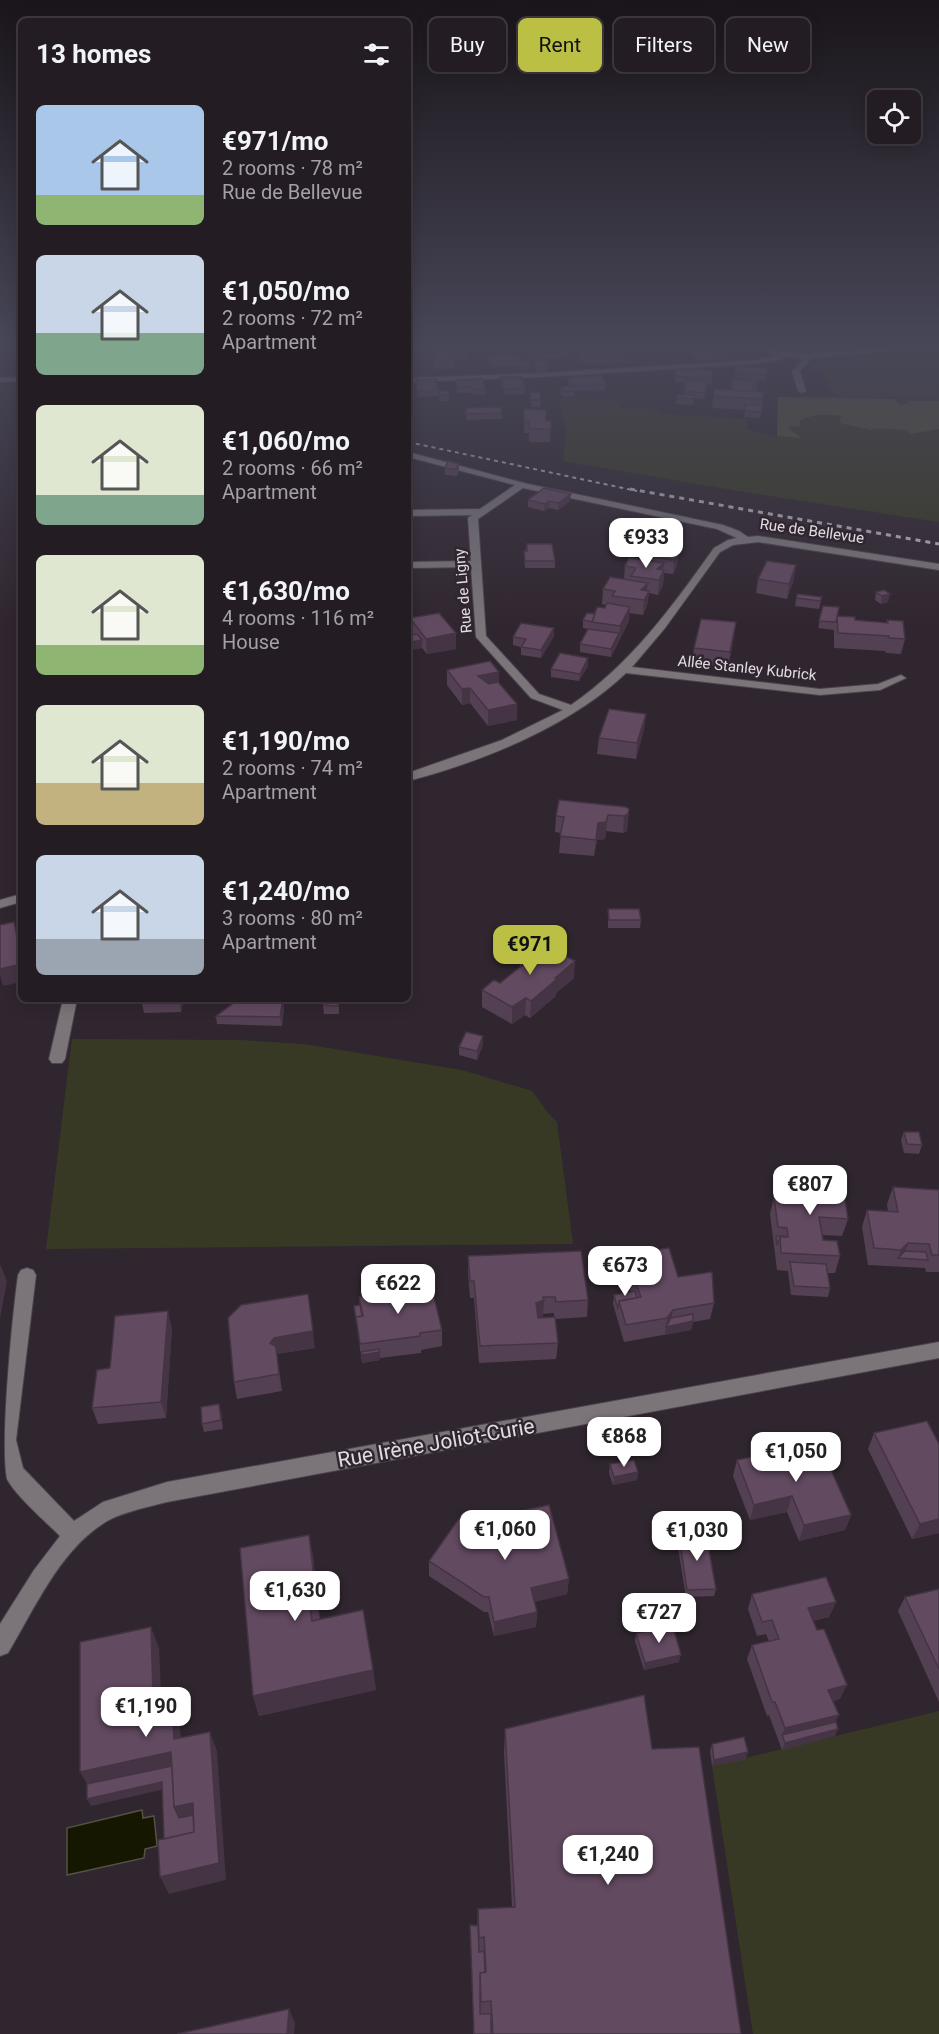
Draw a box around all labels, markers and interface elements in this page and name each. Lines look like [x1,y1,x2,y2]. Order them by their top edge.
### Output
chip: Buy [429,18,506,72]
chip: Rent [518,18,602,72]
chip: Filters [614,18,714,72]
chip: New [726,18,810,72]
icon: filters [360,38,393,71]
text: 13 homes [36,39,151,69]
map controls [867,90,921,144]
button: locate [867,90,921,144]
text: €971/mo [222,126,329,156]
icon: home [84,129,156,201]
text: 2 rooms · 78 m² [222,156,363,180]
text: Rue de Bellevue [222,180,362,204]
text: €1,050/mo [222,276,350,306]
icon: home [84,279,156,351]
text: 2 rooms · 72 m² [222,306,363,330]
text: Apartment [222,330,317,354]
text: €1,060/mo [222,426,350,456]
icon: home [84,429,156,501]
text: 2 rooms · 66 m² [222,456,363,480]
text: Apartment [222,480,317,504]
street label: Rue de Bellevue [759,515,865,547]
pin: €933 [610,518,682,569]
text: €933 [623,525,669,549]
street label: Rue de Ligny [450,548,476,634]
text: €1,630/mo [222,576,350,606]
icon: home [84,579,156,651]
text: 4 rooms · 116 m² [222,606,374,630]
text: House [222,630,280,654]
street label: Allée Stanley Kubrick [677,652,818,684]
text: €1,190/mo [222,726,350,756]
icon: home [84,729,156,801]
text: 2 rooms · 74 m² [222,756,363,780]
text: Apartment [222,780,317,804]
text: €1,240/mo [222,876,350,906]
icon: home [84,879,156,951]
text: 3 rooms · 80 m² [222,906,363,930]
pin: €971 [494,925,566,976]
text: Apartment [222,930,317,954]
text: €971 [507,932,553,956]
pin: €807 [774,1165,846,1216]
text: €807 [787,1172,833,1196]
pin: €673 [589,1246,661,1297]
text: €673 [602,1253,648,1277]
pin: €622 [362,1264,434,1315]
text: €622 [375,1271,421,1295]
street label: Rue Irène Joliot-Curie [336,1414,536,1472]
pin: €868 [588,1417,660,1468]
text: €868 [601,1424,647,1448]
pin: €1,050 [747,1432,845,1483]
text: €1,050 [765,1439,827,1463]
pin: €1,060 [456,1510,554,1561]
pin: €1,030 [648,1511,746,1562]
text: €1,060 [474,1517,536,1541]
text: €1,030 [666,1518,728,1542]
pin: €1,630 [246,1571,344,1622]
text: €1,630 [264,1578,326,1602]
pin: €727 [623,1593,695,1644]
text: €727 [636,1600,682,1624]
pin: €1,190 [97,1687,195,1738]
text: €1,190 [115,1694,177,1718]
pin: €1,240 [559,1835,657,1886]
text: €1,240 [577,1842,639,1866]

